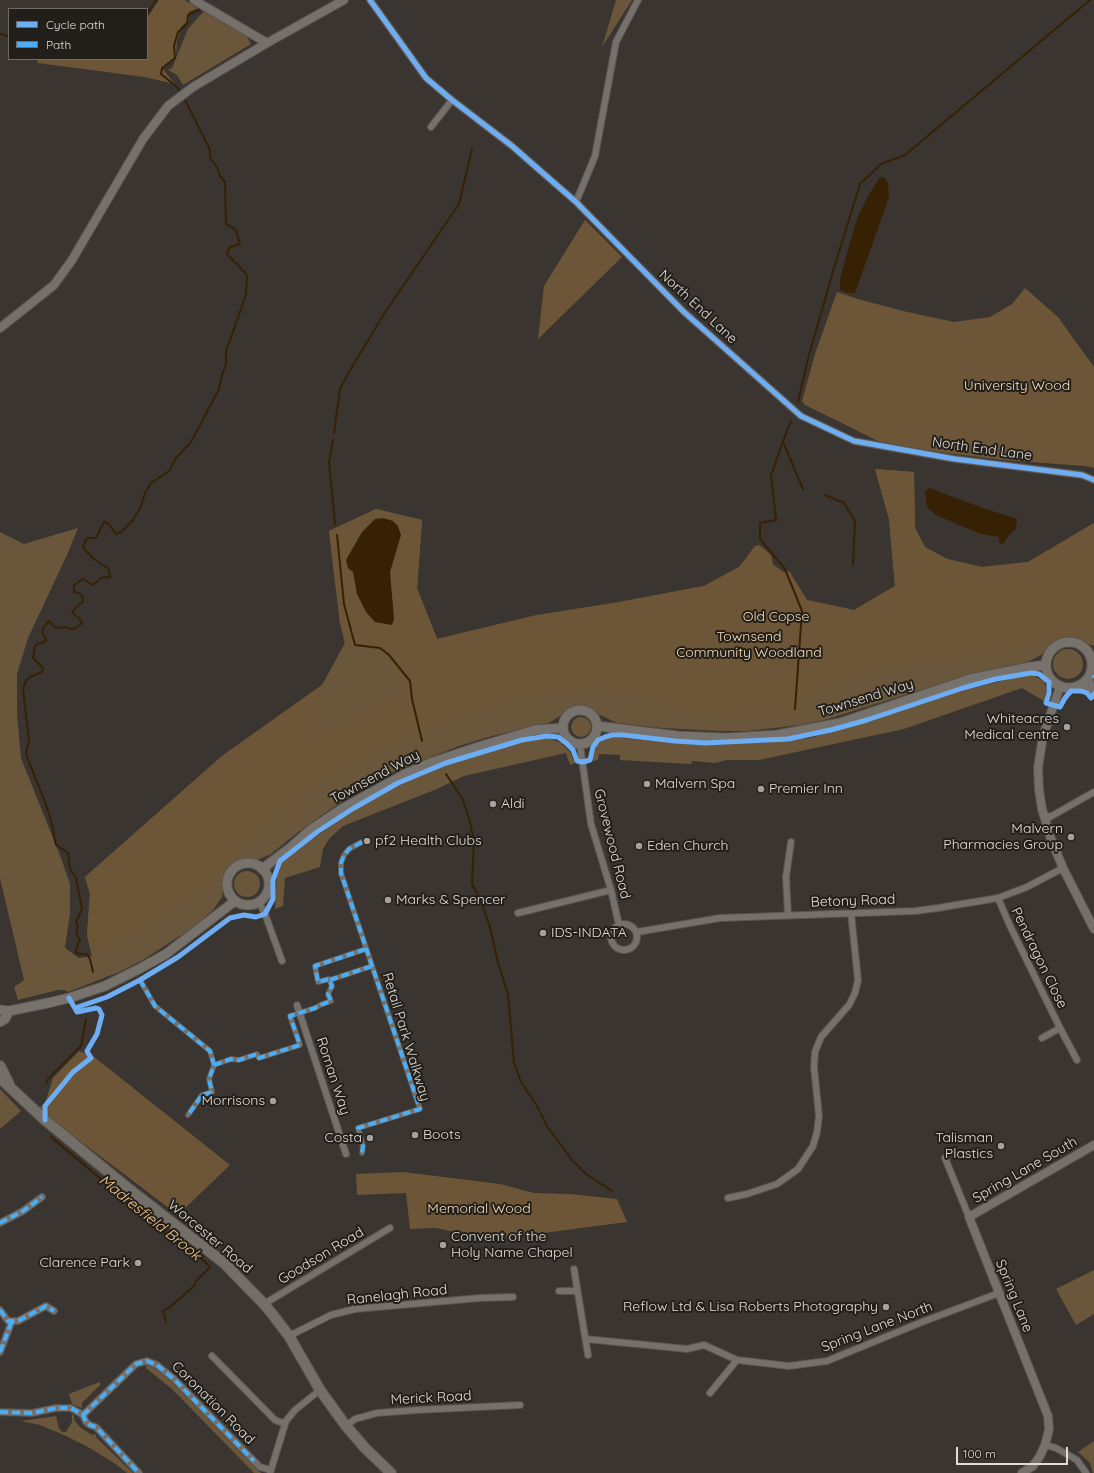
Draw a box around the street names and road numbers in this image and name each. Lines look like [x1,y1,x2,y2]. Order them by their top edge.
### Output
street label: North End Lane [655,266,741,348]
street label: North End Lane [931,434,1033,464]
street label: Townsend Way [816,676,916,720]
street label: Townsend Way [328,746,422,808]
street label: Grovewood Road [590,787,634,901]
street label: Betony Road [810,891,896,911]
street label: Pendragon Close [1007,905,1071,1011]
street label: Retail Park Walkway [378,971,434,1103]
street label: Roman Way [313,1035,353,1117]
street label: Spring Lane South [970,1133,1080,1207]
street label: Worcester Road [164,1197,256,1277]
street label: Goodson Road [275,1224,367,1288]
street label: Spring Lane [992,1257,1036,1335]
street label: Ranelagh Road [346,1281,448,1309]
street label: Spring Lane North [819,1298,935,1356]
street label: Coronation Road [168,1358,258,1448]
street label: Merick Road [390,1387,472,1409]

